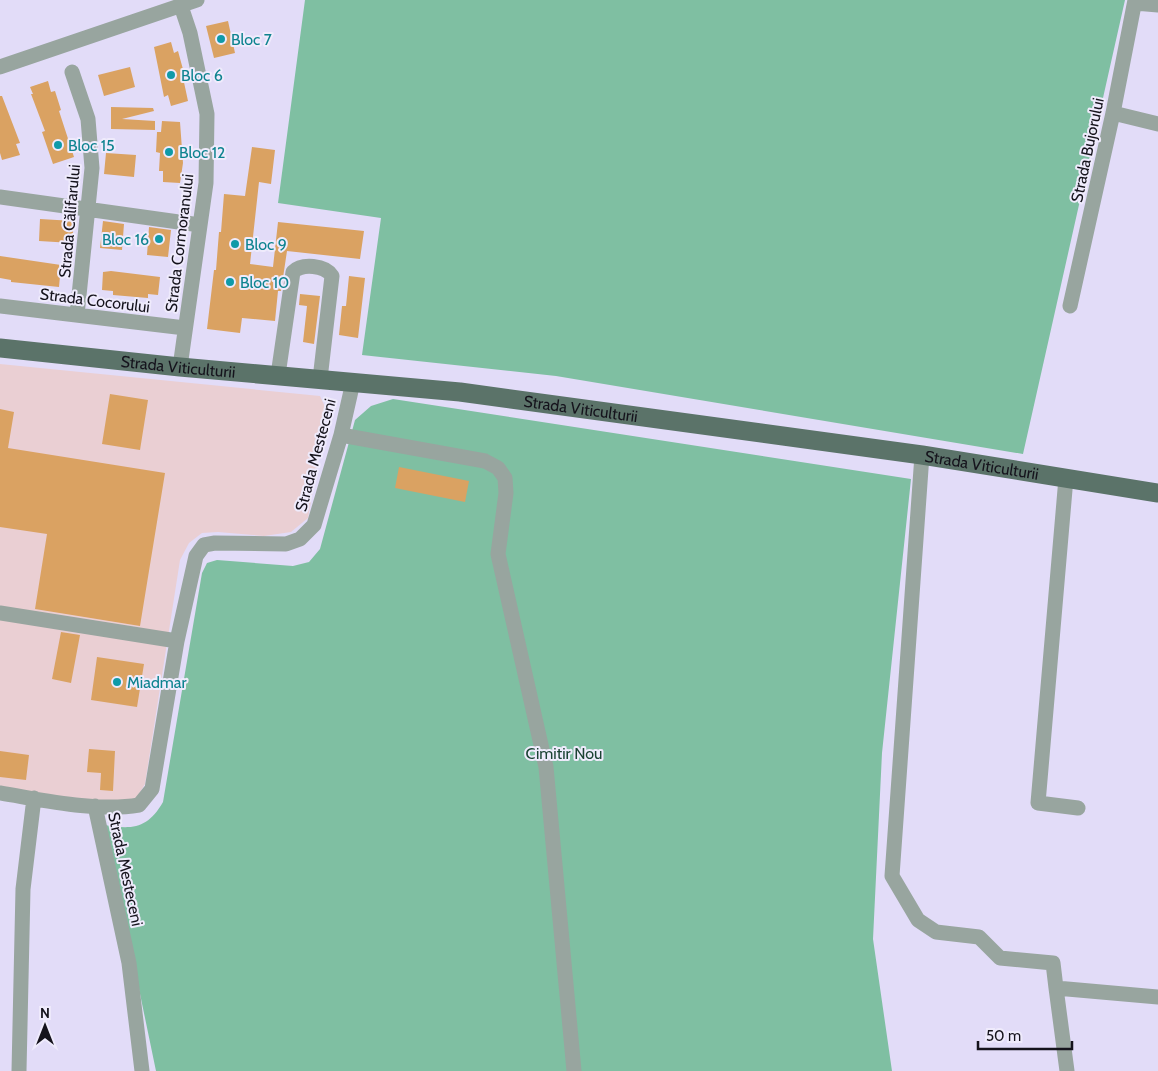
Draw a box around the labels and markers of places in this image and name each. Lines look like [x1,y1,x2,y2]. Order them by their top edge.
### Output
place label: Bloc 7 [231,30,272,49]
marker: Bloc 7 [215,33,227,45]
place label: Bloc 6 [181,66,223,85]
marker: Bloc 6 [165,69,177,81]
place label: Bloc 15 [68,136,115,155]
marker: Bloc 15 [52,139,64,151]
place label: Bloc 12 [179,143,225,162]
marker: Bloc 12 [163,146,175,158]
place label: Bloc 16 [102,230,149,249]
marker: Bloc 16 [153,233,165,245]
place label: Bloc 9 [245,235,287,254]
marker: Bloc 9 [229,238,241,250]
place label: Bloc 10 [240,273,289,292]
marker: Bloc 10 [224,276,236,288]
place label: Miadmar [127,673,187,692]
marker: Miadmar [111,676,123,688]

